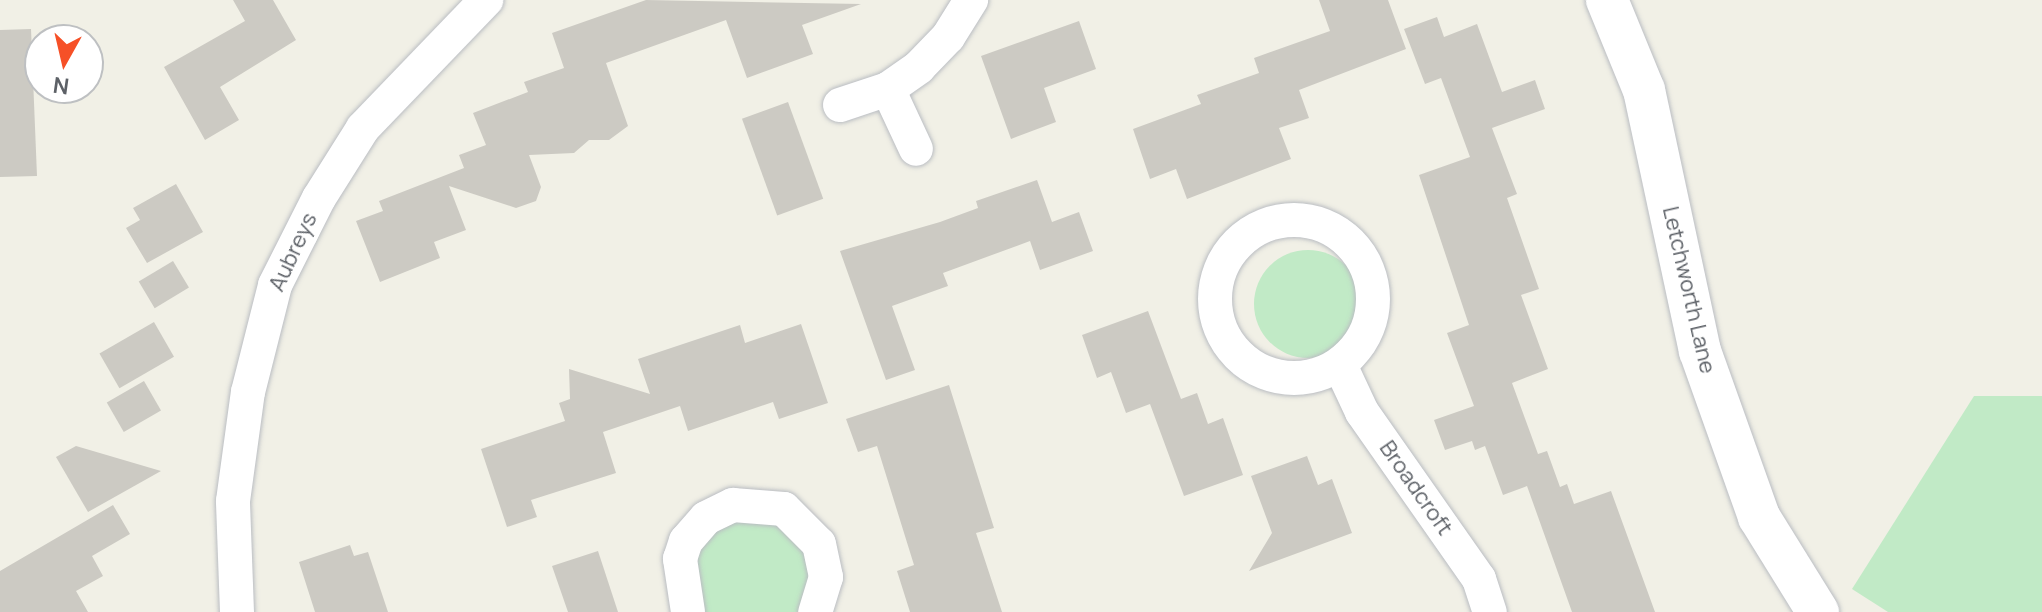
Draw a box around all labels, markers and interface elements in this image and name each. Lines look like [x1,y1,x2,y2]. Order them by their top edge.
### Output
north arrow [24,24,104,104]
text: N [51,70,71,102]
street label: Letchworth Lane [1657,204,1721,376]
street label: Aubreys [263,209,323,295]
street label: Broadcroft [1374,436,1458,540]

